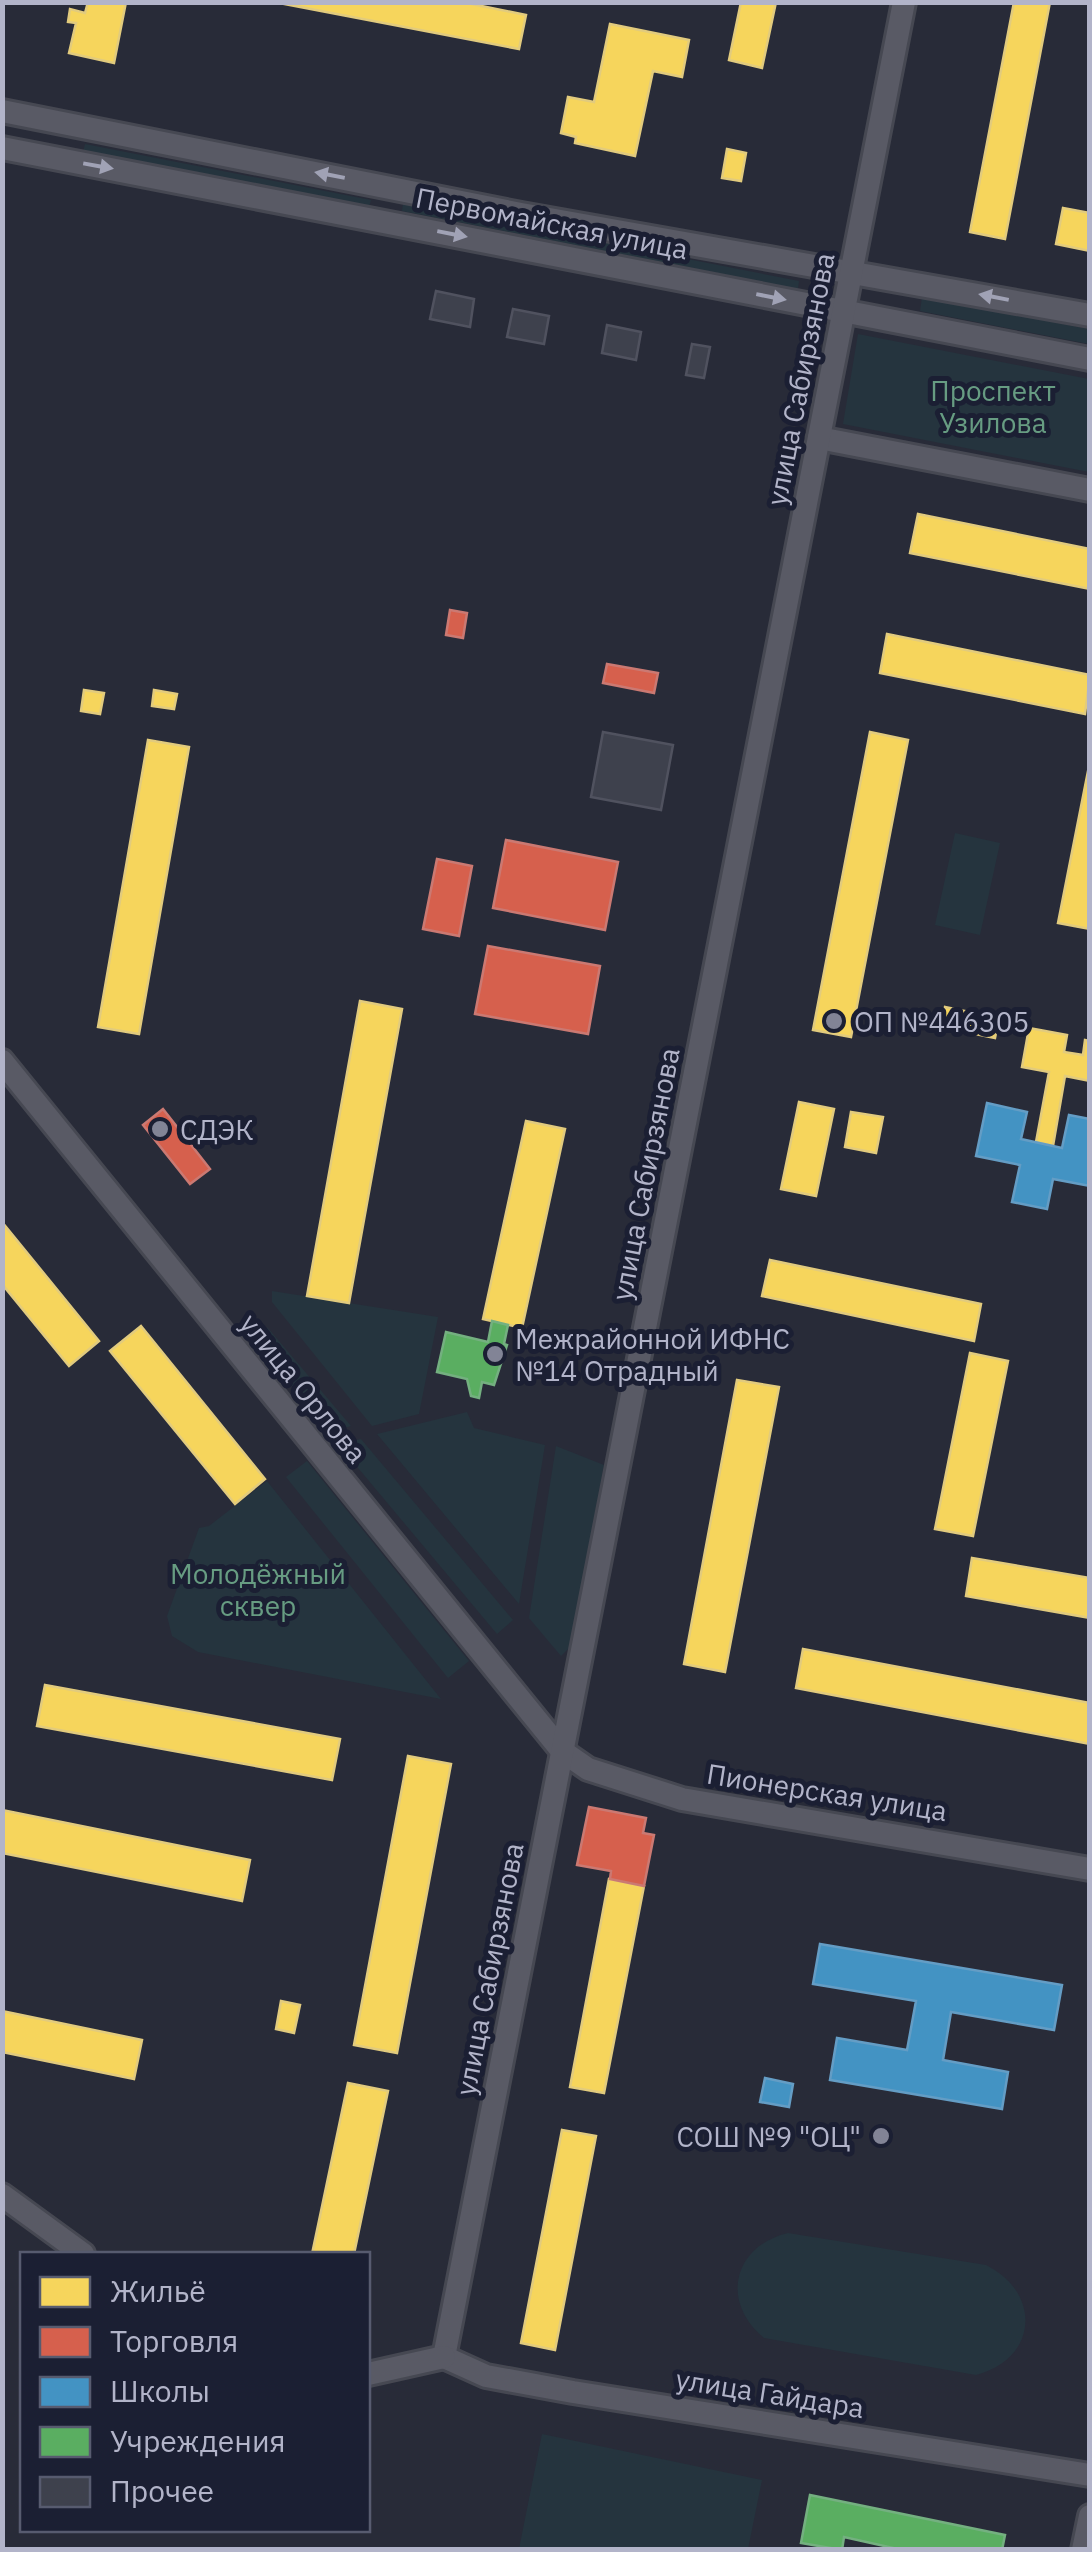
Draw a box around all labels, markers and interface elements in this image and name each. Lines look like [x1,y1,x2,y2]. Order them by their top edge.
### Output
one-way arrow [83,159,115,174]
one-way arrow [314,167,345,183]
street label: Первомайская улица [413,178,691,268]
one-way arrow [437,227,468,243]
street label: улица Сабирзянова [757,250,843,508]
one-way arrow [756,289,787,305]
one-way arrow [978,289,1009,305]
park label: Проспект Узилова [930,372,1056,441]
place label: ОП №446305 [854,1003,1029,1040]
marker: ОП №446305 [823,1010,845,1032]
street label: улица Сабирзянова [602,1045,688,1303]
place label: СДЭК [180,1111,254,1148]
marker: СДЭК [149,1118,171,1140]
street label: улица Орлова [232,1306,376,1470]
place label: Межрайонной ИФНС №14 Отрадный [515,1320,790,1389]
marker: Межрайонной ИФНС №14 Отрадный [484,1343,506,1365]
park label: Молодёжный сквер [170,1555,346,1624]
street label: Пионерская улица [704,1755,950,1829]
street label: улица Сабирзянова [446,1840,532,2098]
place label: СОШ №9 "ОЦ" [676,2118,861,2155]
marker: СОШ №9 "ОЦ" [870,2125,892,2147]
legend [20,2252,370,2532]
text: Жильё [110,2271,206,2310]
text: Торговля [110,2321,238,2360]
street label: улица Гайдара [673,2360,867,2426]
text: Школы [110,2371,210,2410]
text: Учреждения [110,2421,286,2460]
text: Прочее [110,2471,214,2510]

